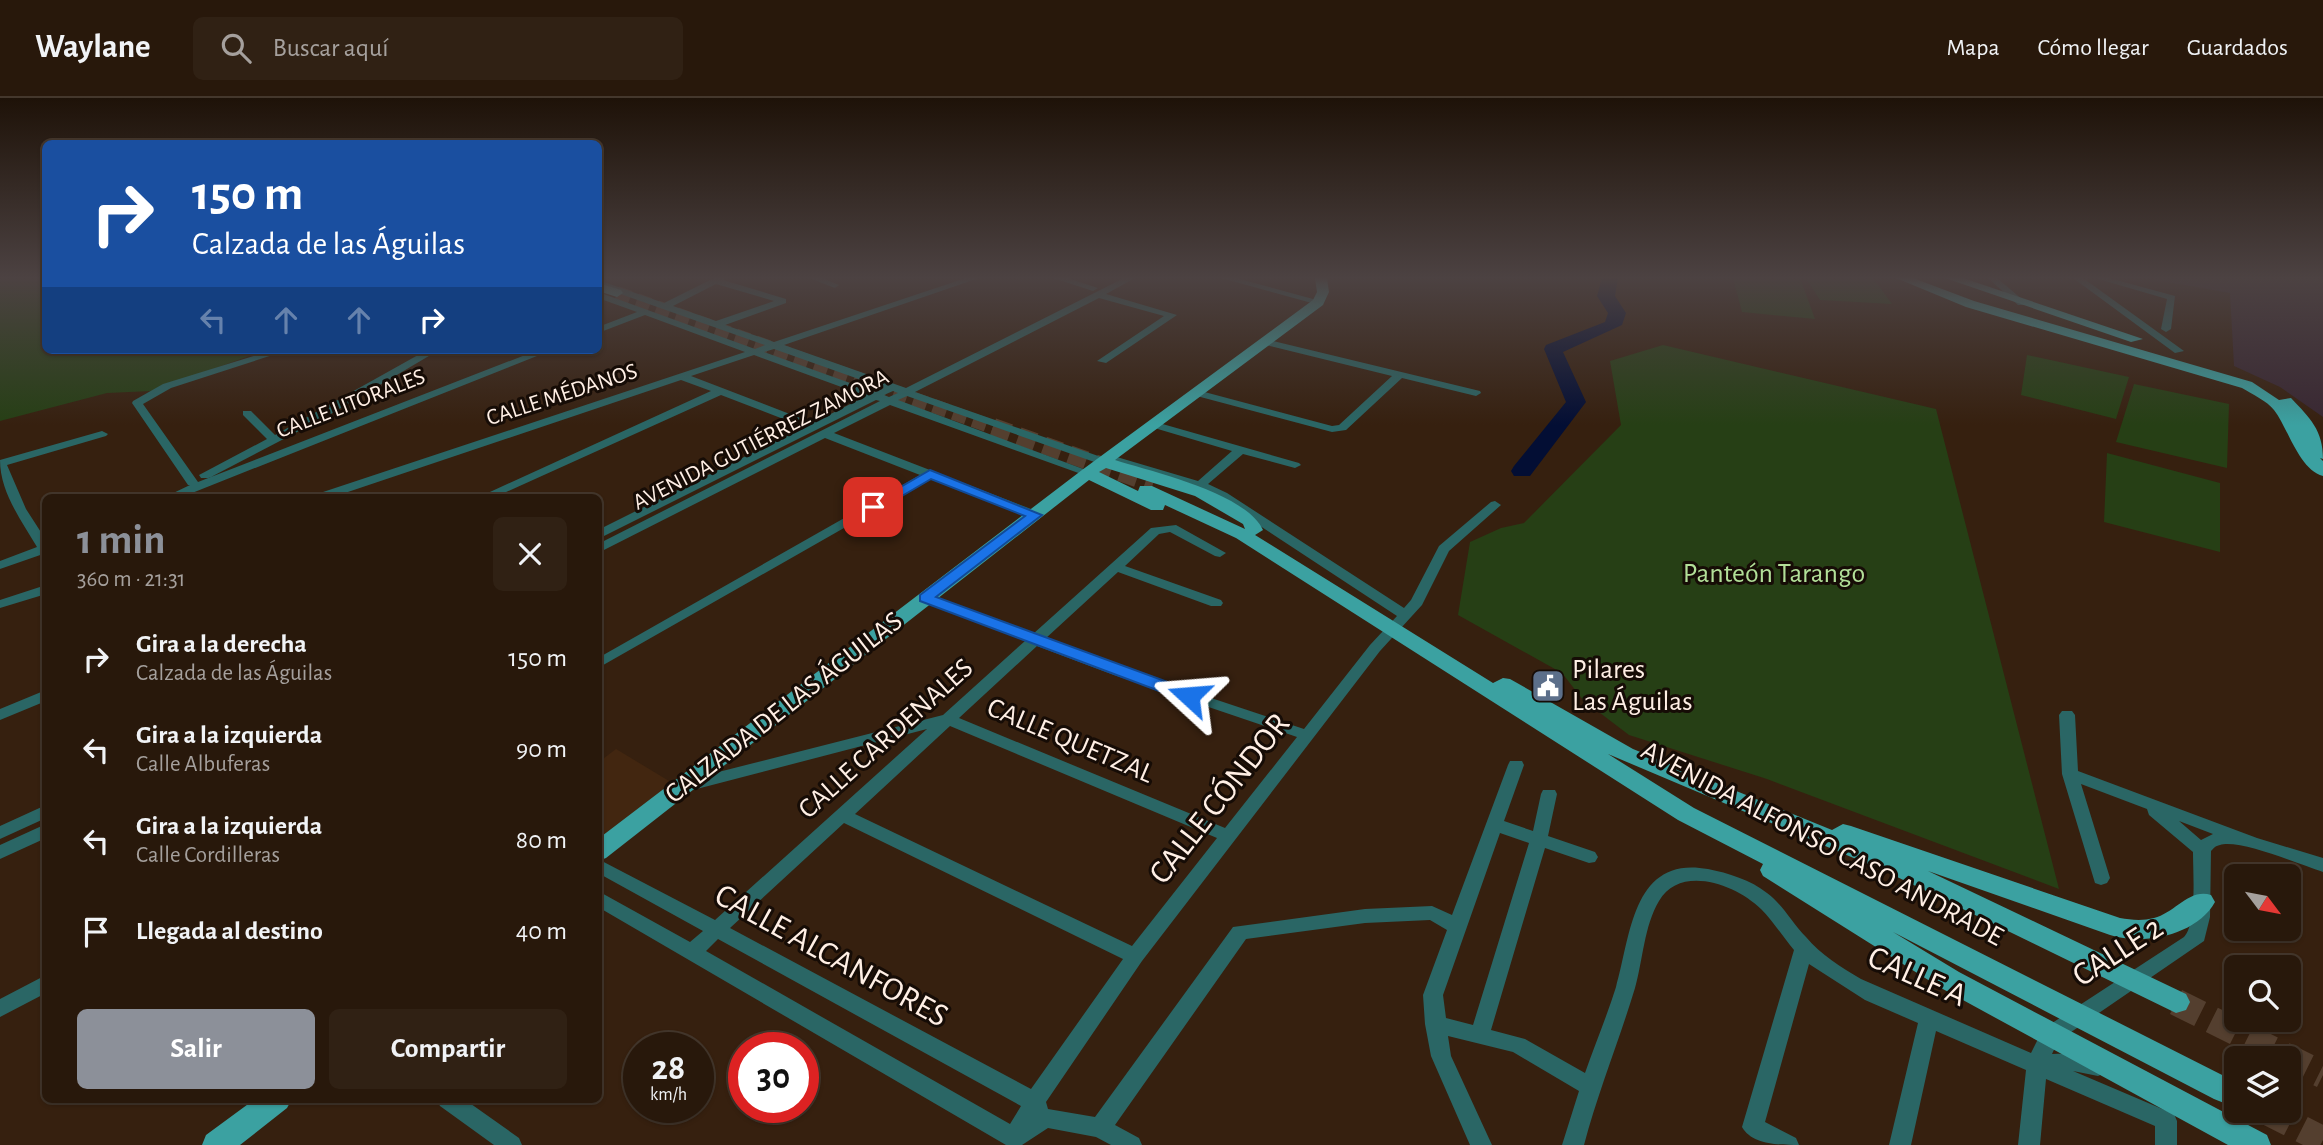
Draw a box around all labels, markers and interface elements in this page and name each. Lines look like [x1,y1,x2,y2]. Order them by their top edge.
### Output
search box [193,17,683,80]
icon: search [217,29,255,67]
text: Waylane [35,31,151,64]
text: Buscar aquí [273,35,389,61]
text: Mapa [1946,36,2000,60]
text: Cómo llegar [2038,36,2149,60]
text: Guardados [2187,36,2288,60]
icon: right [77,168,168,259]
text: 150 m [192,170,303,219]
text: Calzada de las Águilas [192,228,465,260]
icon: left [194,301,232,339]
icon: ahead [267,301,305,339]
icon: ahead [340,301,378,339]
icon: right [413,301,451,339]
street label: CALLE MÉDANOS [483,357,640,430]
street label: AVENIDA GUTIÉRREZ ZAMORA [628,363,893,515]
street label: CALLE LITORALES [273,365,429,443]
pin [843,477,903,537]
icon: arrive [854,488,892,526]
button: close [493,517,567,591]
text: 1 min [77,519,166,561]
park label: Panteón Tarango [1683,560,1865,588]
text: 360 m · 21:31 [77,568,186,591]
street label: CALZADA DE LAS ÁGUILAS [658,605,908,809]
text: Gira a la derecha [136,631,307,657]
icon: right [77,640,115,678]
text: 150 m [508,645,567,671]
street label: CALLE CARDENALES [794,654,978,824]
place label: Pilares Las Águilas [1572,656,1693,716]
position arrow [1152,659,1226,733]
text: Calzada de las Águilas [136,662,332,685]
public building icon: Pilares Las Águilas [1529,667,1567,705]
street label: CALLE QUETZAL [983,693,1157,789]
street label: CALLE CÓNDOR [1140,705,1296,890]
text: Gira a la izquierda [136,722,322,748]
icon: left [77,731,115,769]
text: 90 m [516,736,567,762]
street label: AVENIDA ALFONSO CASO ANDRADE [1636,736,2008,952]
text: Calle Albuferas [136,753,270,776]
text: Gira a la izquierda [136,813,322,839]
icon: left [77,822,115,860]
text: 80 m [516,827,567,853]
text: Calle Cordilleras [136,844,280,867]
north arrow [2224,864,2301,942]
map controls [2224,864,2301,1123]
street label: CALLE ALCANFORES [709,878,953,1034]
street label: CALLE 2 [2067,911,2169,993]
icon: arrive [77,913,115,951]
text: Llegada al destino [136,918,323,944]
text: 40 m [516,918,567,944]
street label: CALLE A [1863,941,1971,1013]
button: search [2224,955,2301,1032]
button: Salir [77,1009,315,1089]
button: Compartir [329,1009,567,1089]
speed limit sign: 30 [728,1032,819,1123]
button: layers [2224,1046,2301,1123]
text: 28 [652,1051,685,1086]
text: km/h [650,1086,687,1104]

